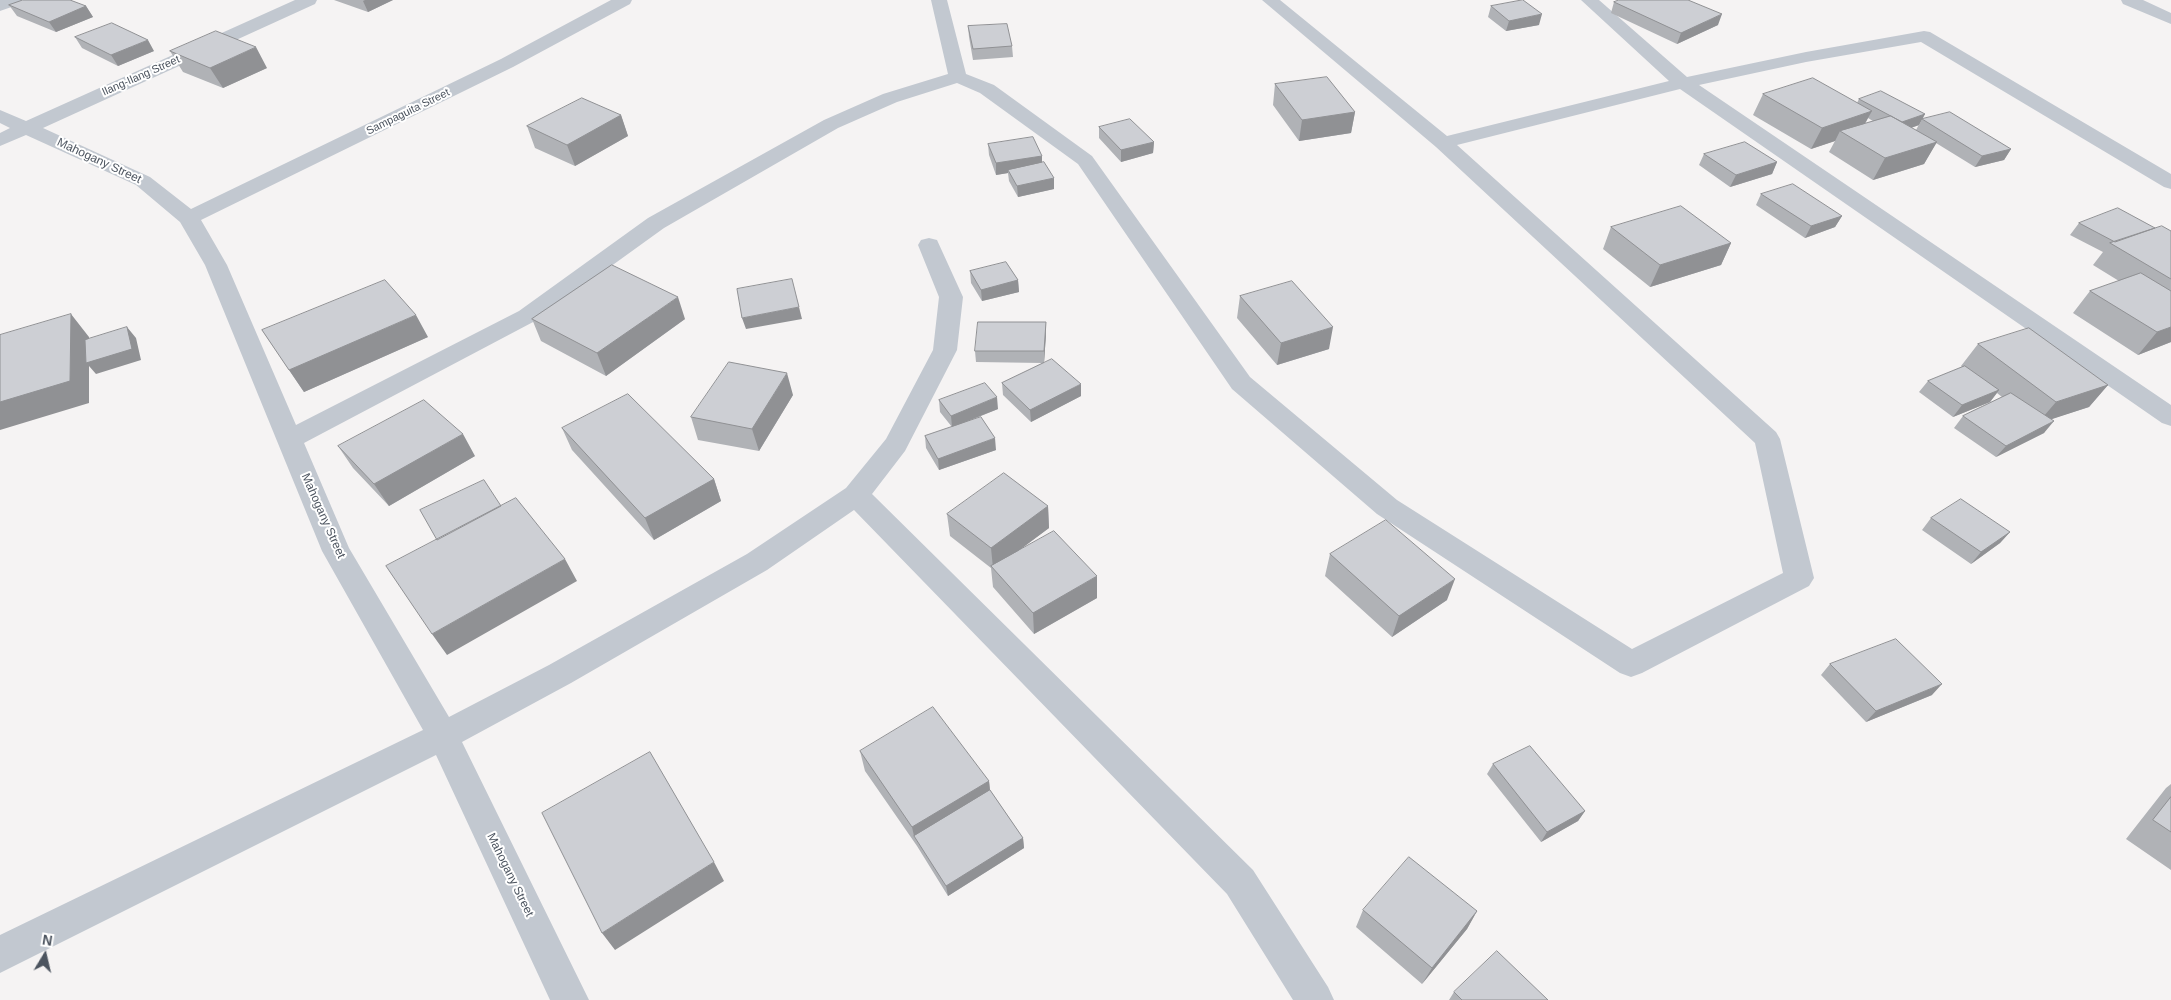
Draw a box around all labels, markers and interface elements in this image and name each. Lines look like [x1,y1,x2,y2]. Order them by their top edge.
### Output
street label: Ilang-Ilang Street [100,53,182,99]
street label: Sampaguita Street [364,86,452,138]
street label: Mahogany Street [55,135,143,187]
street label: Mahogany Street [298,471,348,561]
street label: Mahogany Street [483,831,537,919]
north arrow [20,930,70,980]
text: N [41,931,54,949]

